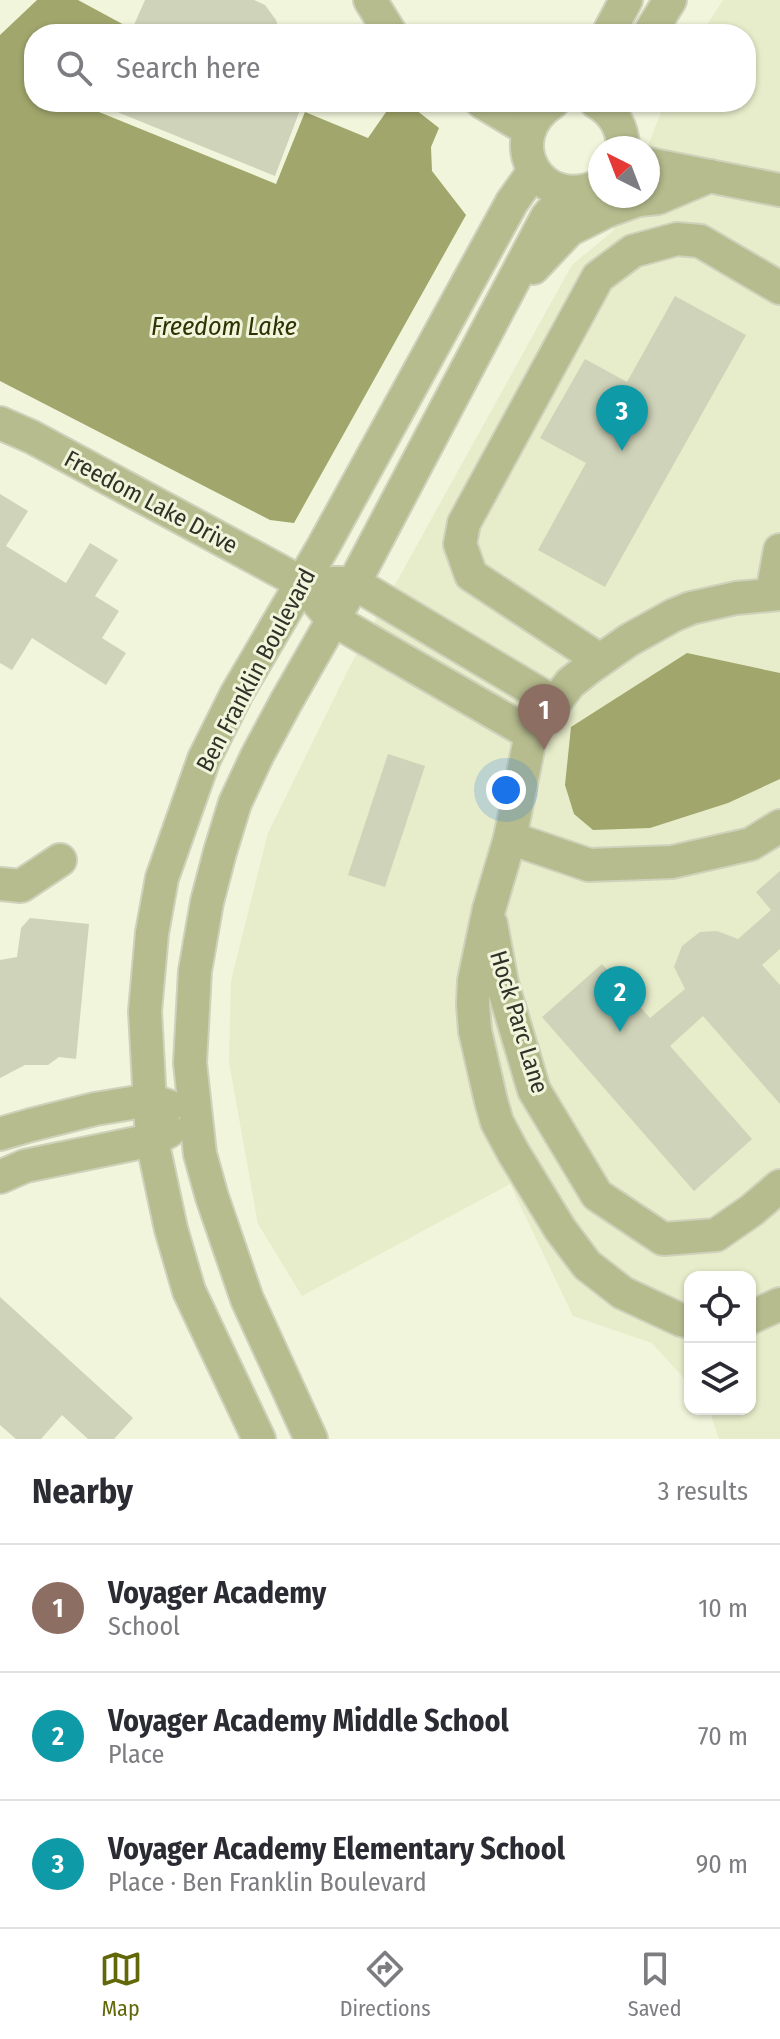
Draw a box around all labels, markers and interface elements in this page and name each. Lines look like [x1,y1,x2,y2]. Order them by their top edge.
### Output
search box [24,24,756,112]
icon: search [52,46,96,90]
text: Search here [116,50,261,86]
north arrow [588,136,660,208]
water label: Freedom Lake [151,311,297,342]
pin: 3 [596,385,648,451]
street label: Freedom Lake Drive [60,445,242,559]
street label: Ben Franklin Boulevard [191,564,321,776]
pin: 1 [518,684,570,750]
your location [486,770,526,810]
street label: Hock Parc Lane [484,947,554,1097]
pin: 2 [594,966,646,1032]
map controls [684,1271,756,1415]
button: locate [684,1271,756,1343]
button: layers [684,1343,756,1415]
text: Nearby [32,1471,133,1512]
text: 3 results [658,1476,748,1507]
text: Voyager Academy [108,1575,326,1611]
text: 1 [53,1593,64,1624]
text: 10 m [698,1593,748,1624]
text: School [108,1611,180,1642]
text: Voyager Academy Middle School [108,1703,509,1739]
text: 2 [52,1721,64,1752]
text: 70 m [698,1721,748,1752]
text: Place [108,1739,164,1770]
text: Voyager Academy Elementary School [108,1831,565,1867]
text: 3 [52,1849,64,1880]
text: 90 m [696,1849,748,1880]
text: Place · Ben Franklin Boulevard [108,1867,427,1898]
tab: Map [99,1947,143,2022]
tab: Directions [340,1947,431,2022]
tab: Saved [628,1947,681,2022]

